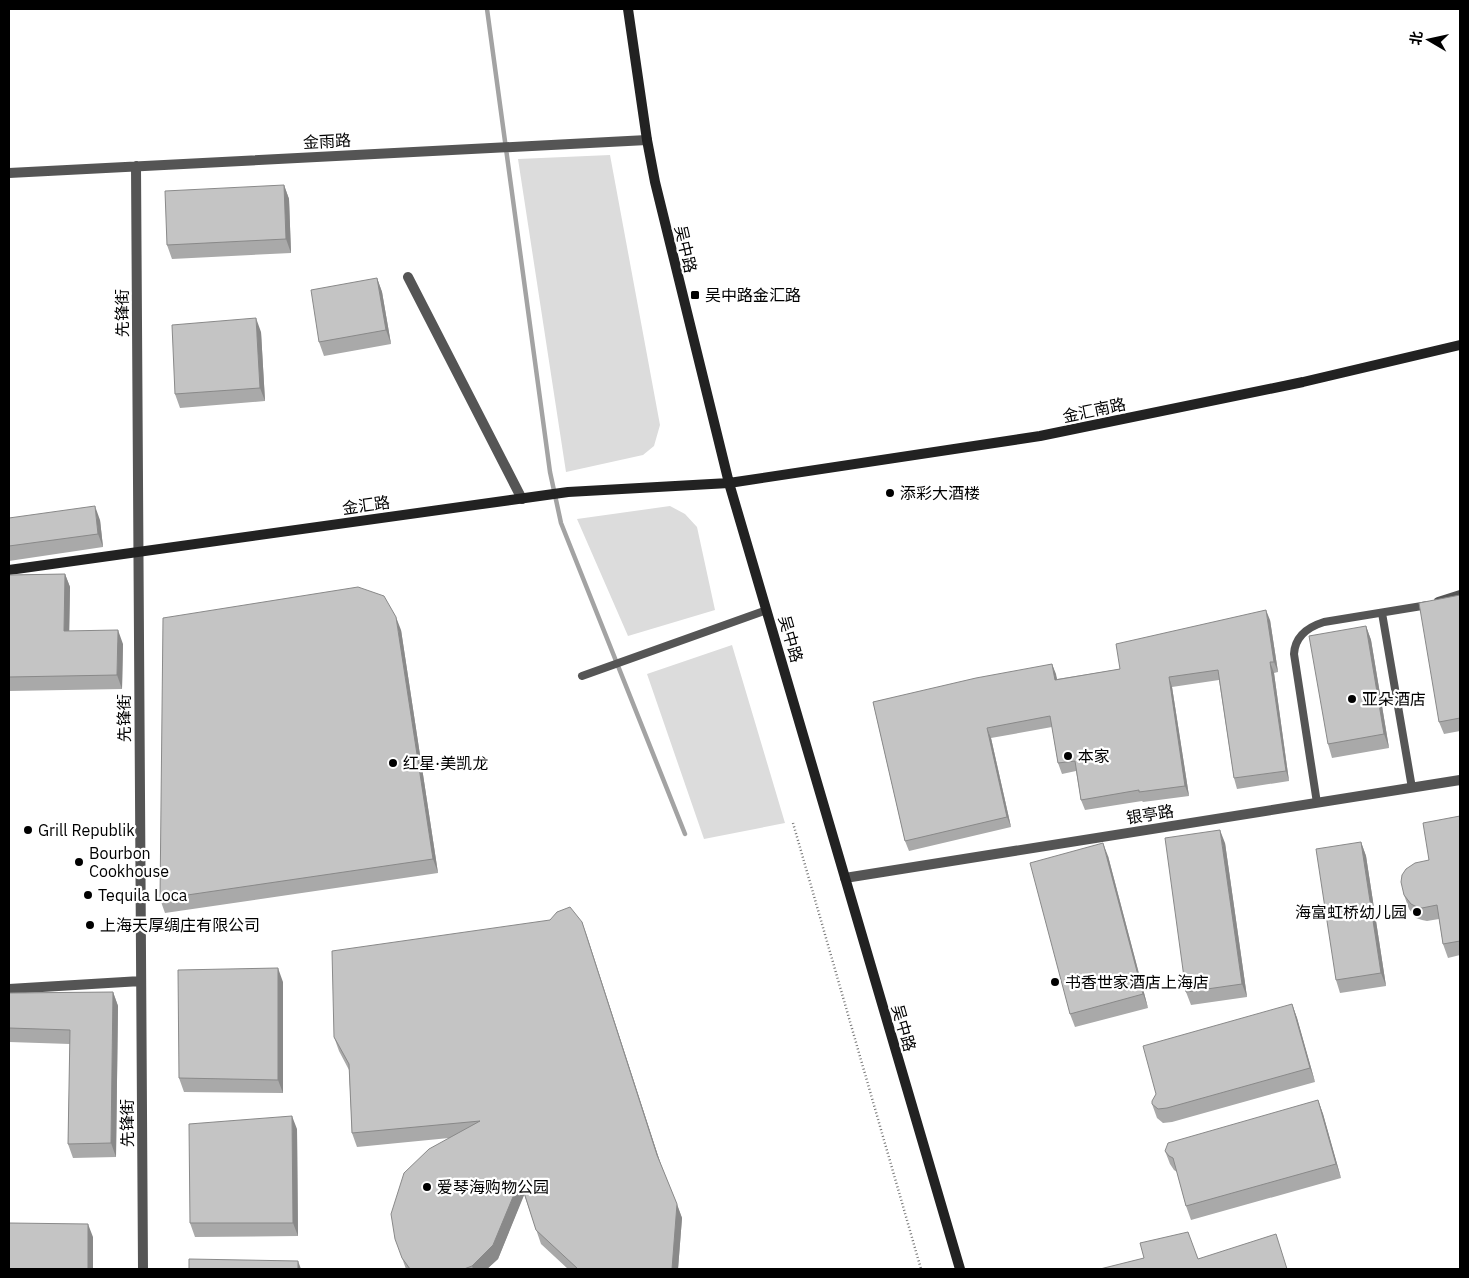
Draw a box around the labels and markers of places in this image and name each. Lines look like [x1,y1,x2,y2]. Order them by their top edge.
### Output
place label: 吴中路金汇路 [705,285,801,305]
marker: 吴中路金汇路 [689,289,701,301]
place label: 添彩大酒楼 [900,483,980,503]
marker: 添彩大酒楼 [884,487,896,499]
place label: 亚朵酒店 [1362,689,1426,709]
marker: 亚朵酒店 [1346,693,1358,705]
place label: 本家 [1078,746,1110,766]
marker: 本家 [1062,750,1074,762]
place label: 红星·美凯龙 [403,753,488,773]
marker: 红星·美凯龙 [387,757,399,769]
place label: Grill Republik [38,820,135,840]
marker: Grill Republik [22,824,34,836]
place label: Bourbon Cookhouse [89,843,169,881]
marker: Bourbon Cookhouse [73,856,85,868]
place label: Tequila Loca [98,885,188,905]
marker: Tequila Loca [82,889,94,901]
place label: 海富虹桥幼儿园 [1295,902,1407,922]
marker: 海富虹桥幼儿园 [1411,906,1423,918]
place label: 上海天厚绸庄有限公司 [100,915,260,935]
marker: 上海天厚绸庄有限公司 [84,919,96,931]
place label: 书香世家酒店上海店 [1065,972,1209,992]
marker: 书香世家酒店上海店 [1049,976,1061,988]
place label: 爱琴海购物公园 [437,1177,549,1197]
marker: 爱琴海购物公园 [421,1181,433,1193]

